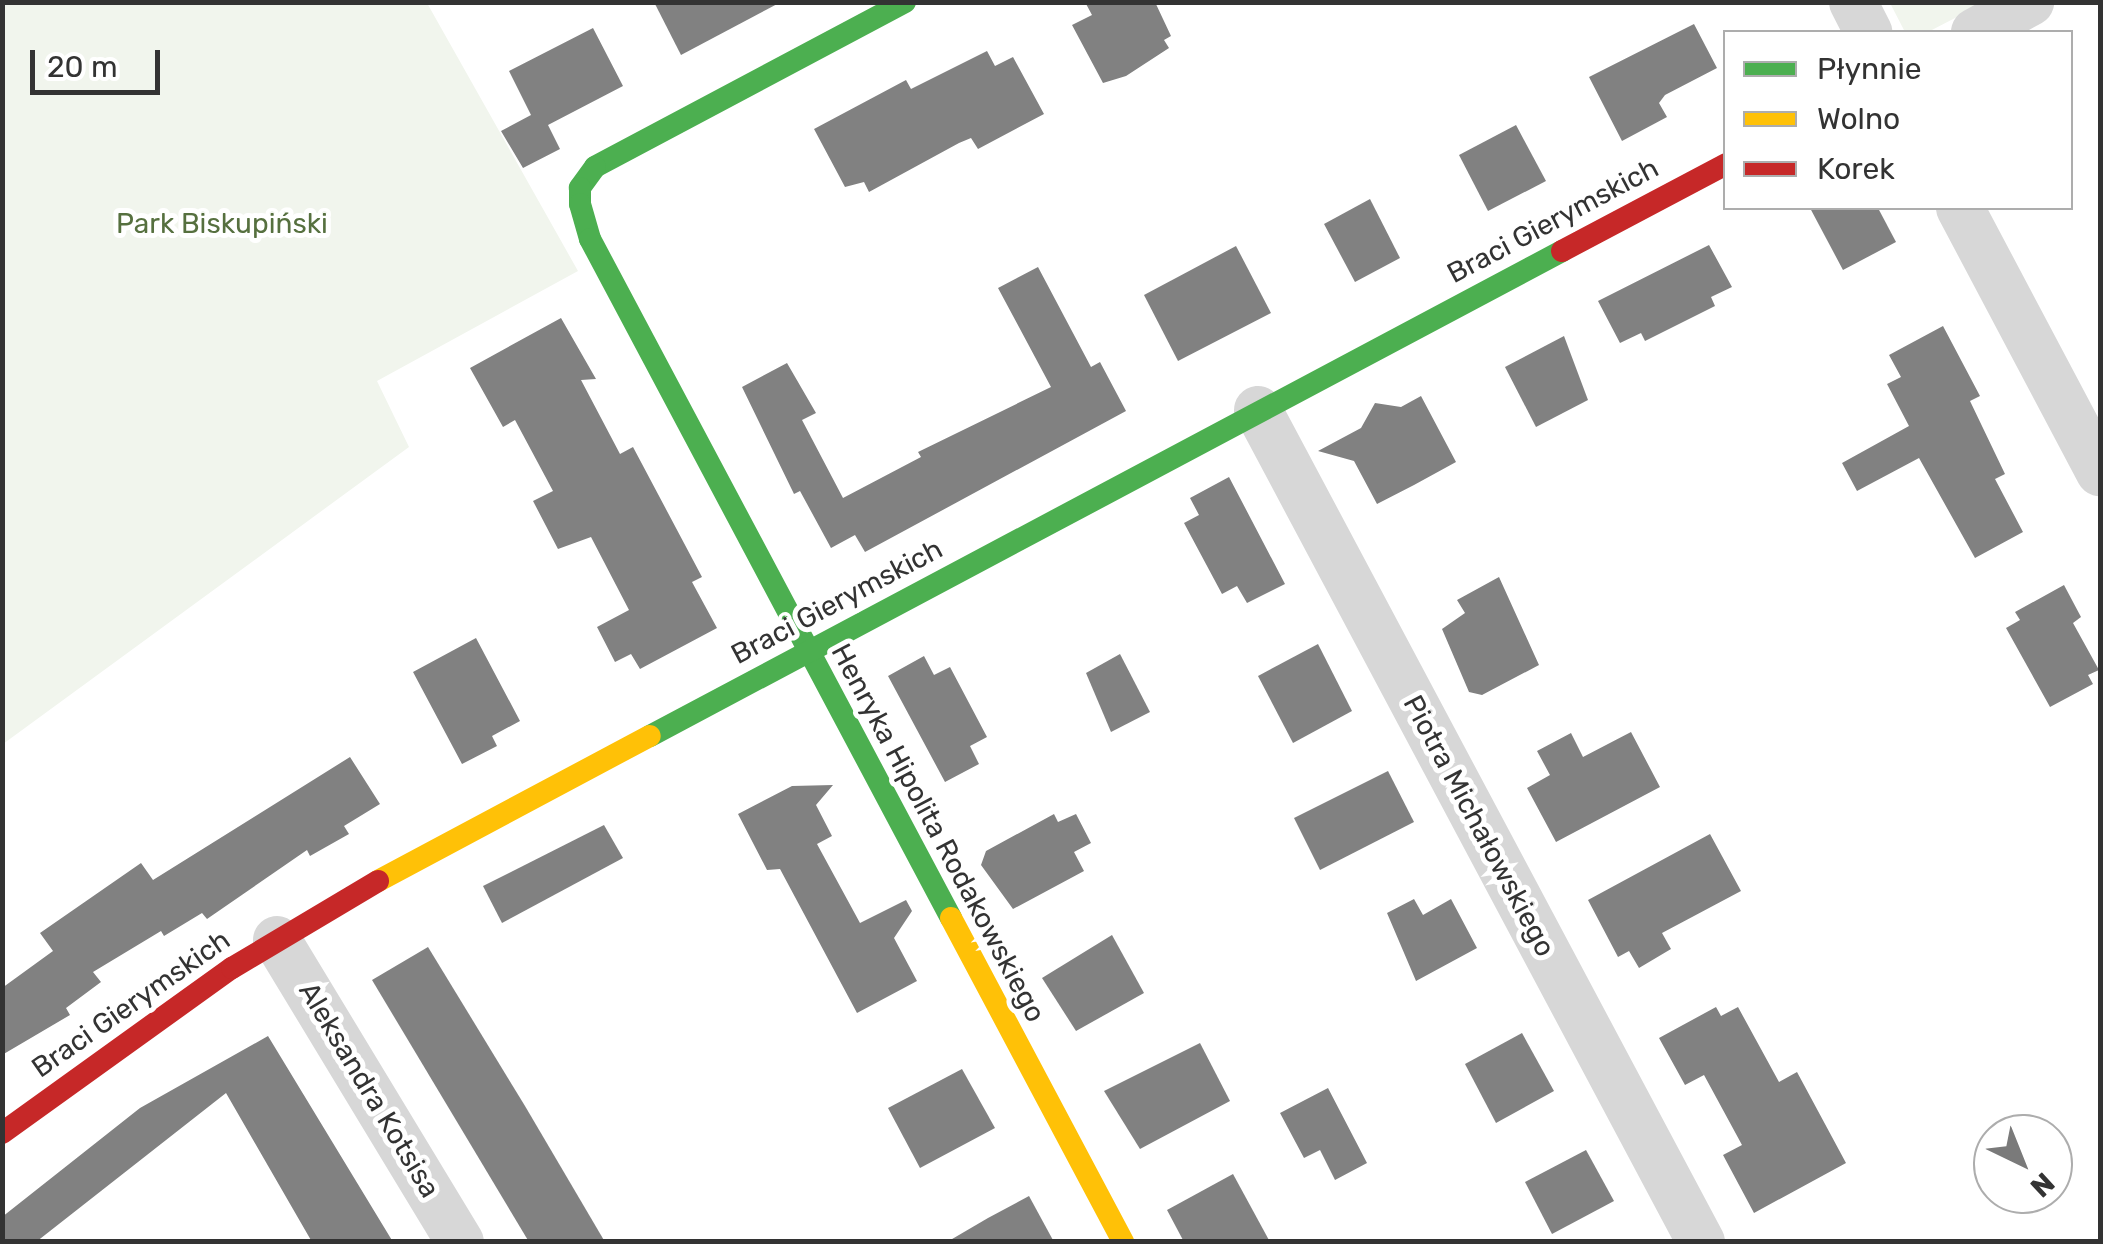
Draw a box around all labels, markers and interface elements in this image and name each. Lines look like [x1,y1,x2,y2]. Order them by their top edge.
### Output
scale bar [35,30,165,92]
legend [1723,30,2073,210]
text: 20 m [47,49,118,85]
text: Płynnie [1817,51,1922,87]
text: Wolno [1817,101,1900,137]
street label: Braci Gierymskich [1442,151,1664,291]
text: Korek [1817,151,1895,187]
park label: Park Biskupiński [116,207,328,241]
street label: Braci Gierymskich [726,532,948,672]
street label: Henryka Hipolita Rodakowskiego [824,638,1052,1028]
street label: Piotra Michałowskiego [1396,690,1562,962]
street label: Braci Gierymskich [25,923,237,1085]
street label: Aleksandra Kotsisa [291,976,447,1204]
north arrow [1973,1114,2073,1214]
text: N [2024,1166,2061,1204]

